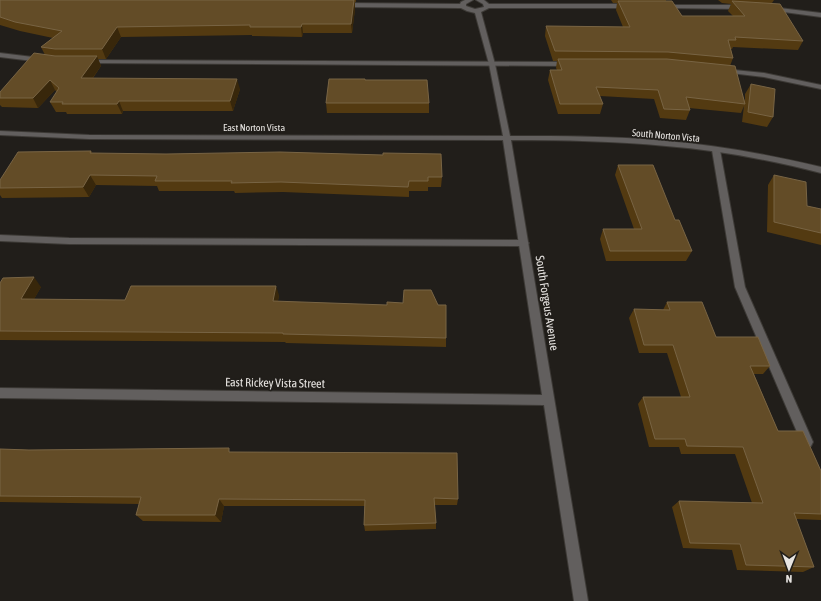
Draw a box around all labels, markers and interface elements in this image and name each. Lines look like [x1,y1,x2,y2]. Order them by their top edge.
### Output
street label: East Norton Vista [223,122,285,133]
street label: South Norton Vista [631,127,701,144]
street label: South Forgeus Avenue [533,254,561,352]
street label: East Rickey Vista Street [225,375,326,391]
north arrow [769,549,809,589]
text: N [785,573,792,585]

